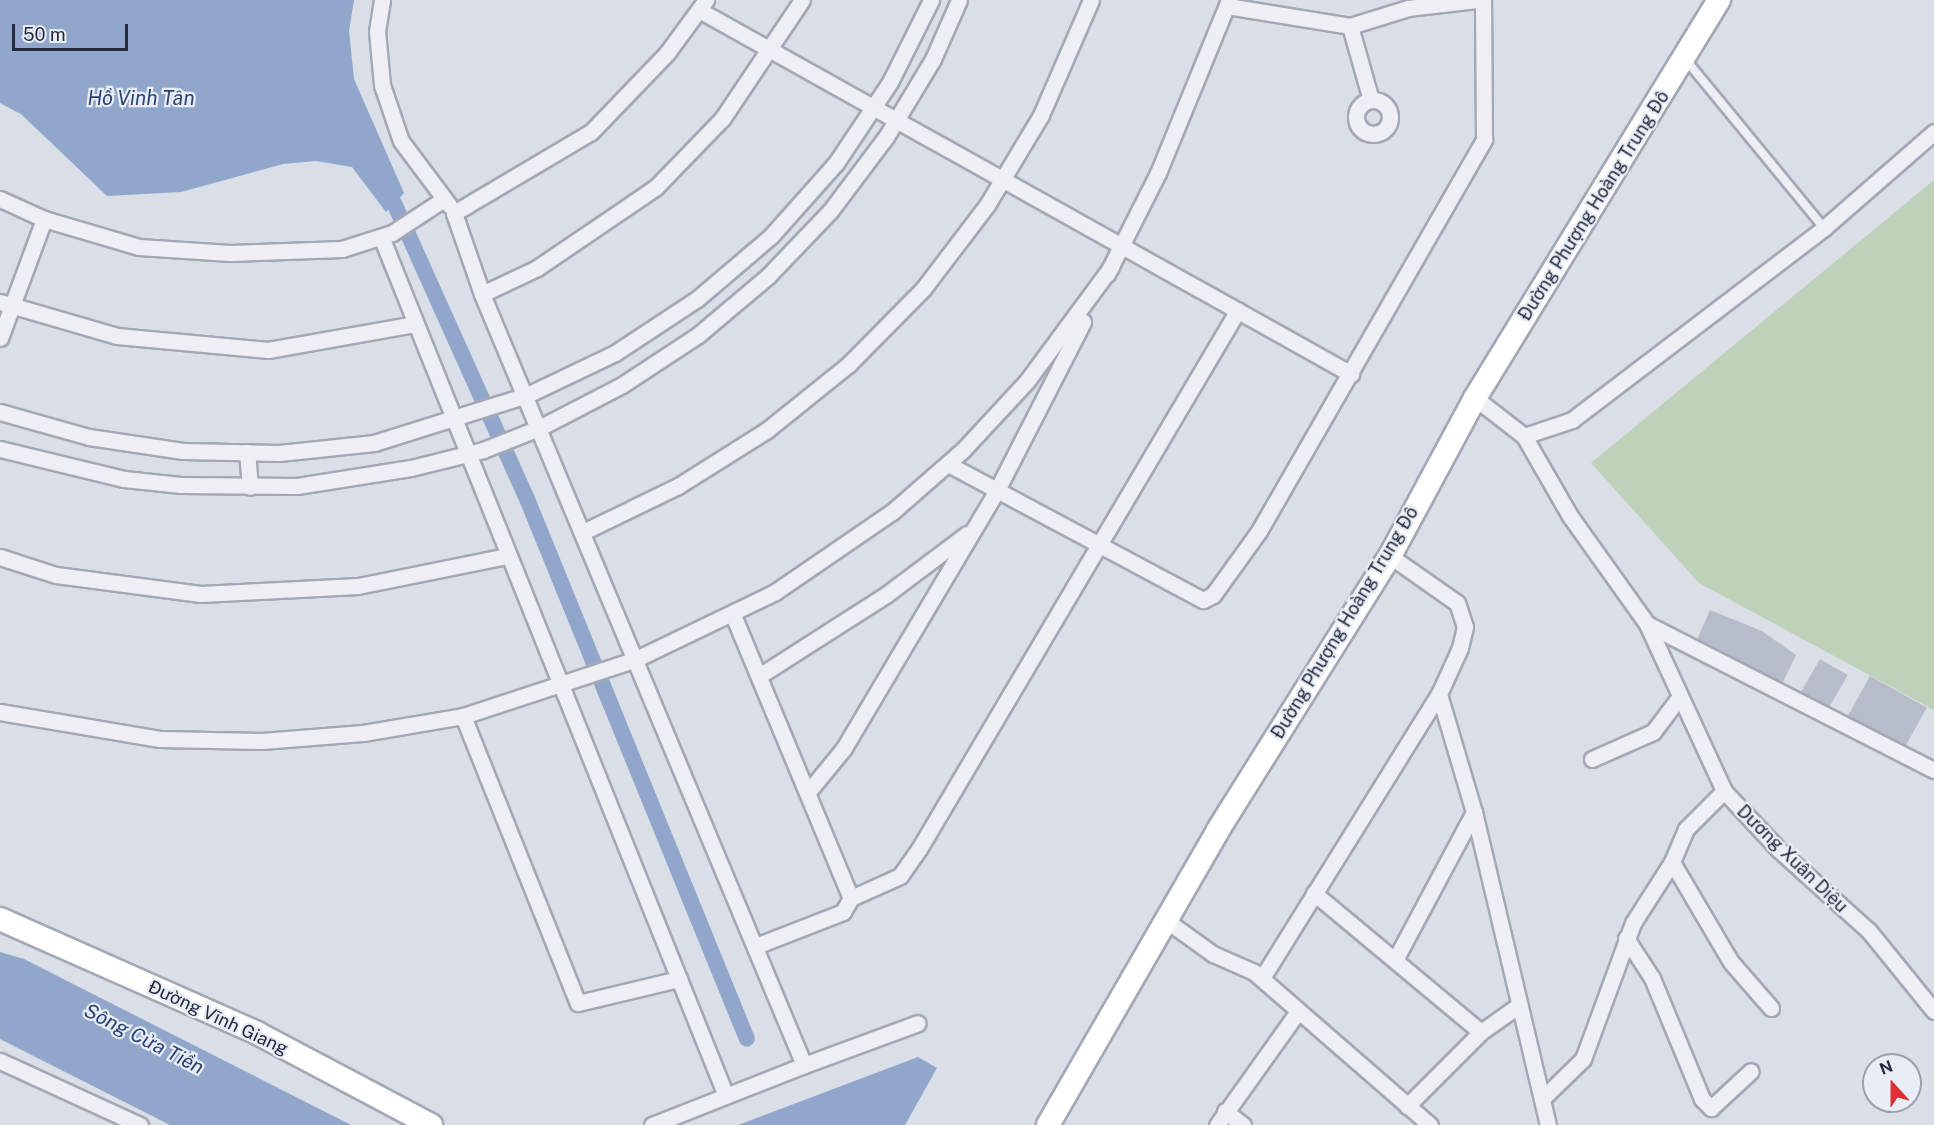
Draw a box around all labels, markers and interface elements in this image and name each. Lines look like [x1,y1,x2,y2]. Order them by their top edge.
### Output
scale bar [15,12,130,50]
text: 50 m [23,24,66,45]
water label: Hồ Vinh Tân [87,86,195,110]
street label: Đường Phượng Hoàng Trung Đô [1514,87,1674,325]
street label: Đường Phượng Hoàng Trung Đô [1267,503,1423,743]
street label: Dương Xuân Diệu [1732,801,1852,917]
street label: Đường Vĩnh Giang [144,976,292,1060]
water label: Sông Cửa Tiền [80,998,208,1080]
north arrow [1862,1053,1922,1113]
text: N [1877,1056,1895,1079]

